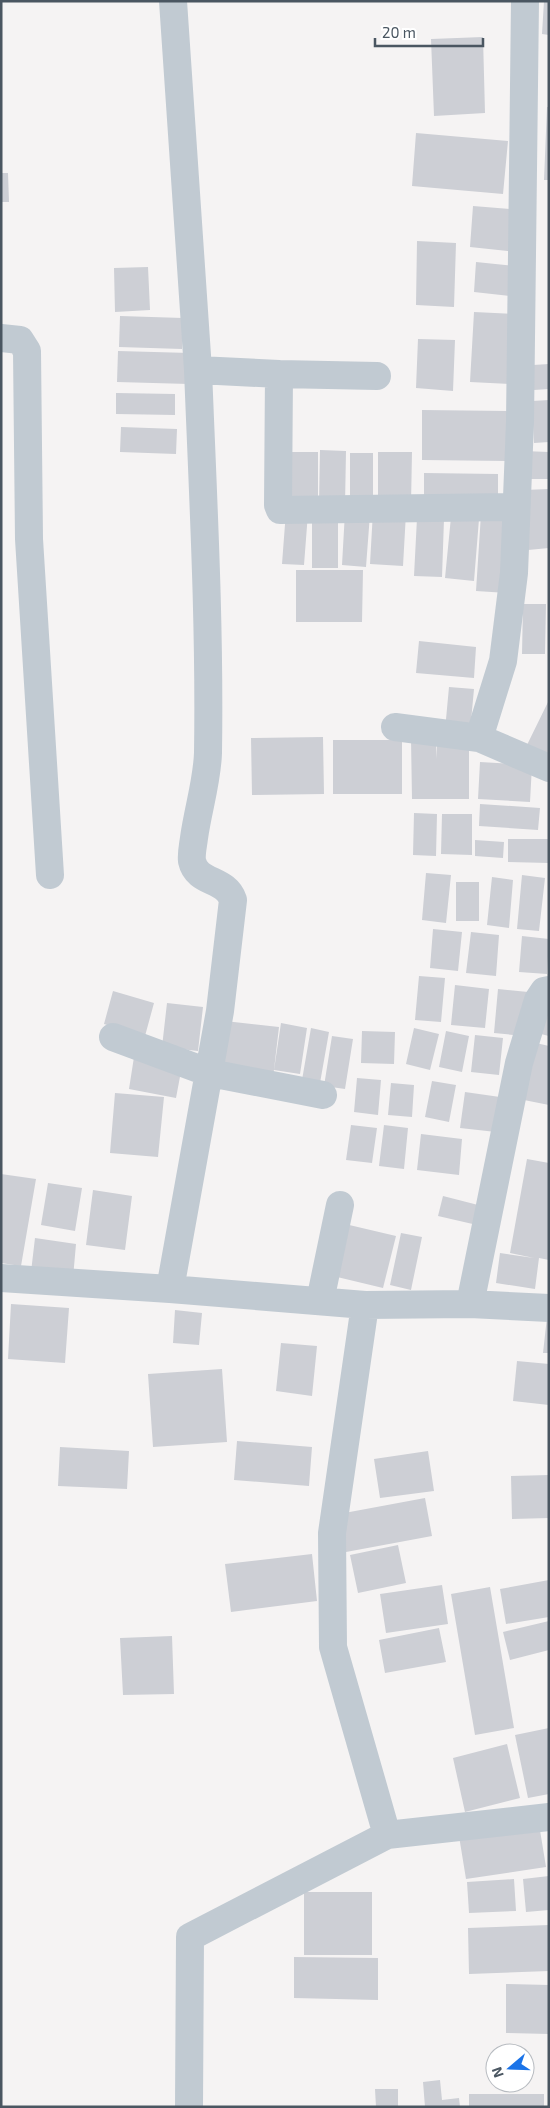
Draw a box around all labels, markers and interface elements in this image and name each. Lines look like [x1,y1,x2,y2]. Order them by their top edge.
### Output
scale bar [375,15,482,47]
text: 20 m [382,23,416,41]
north arrow [485,2043,535,2093]
text: N [488,2065,507,2080]

